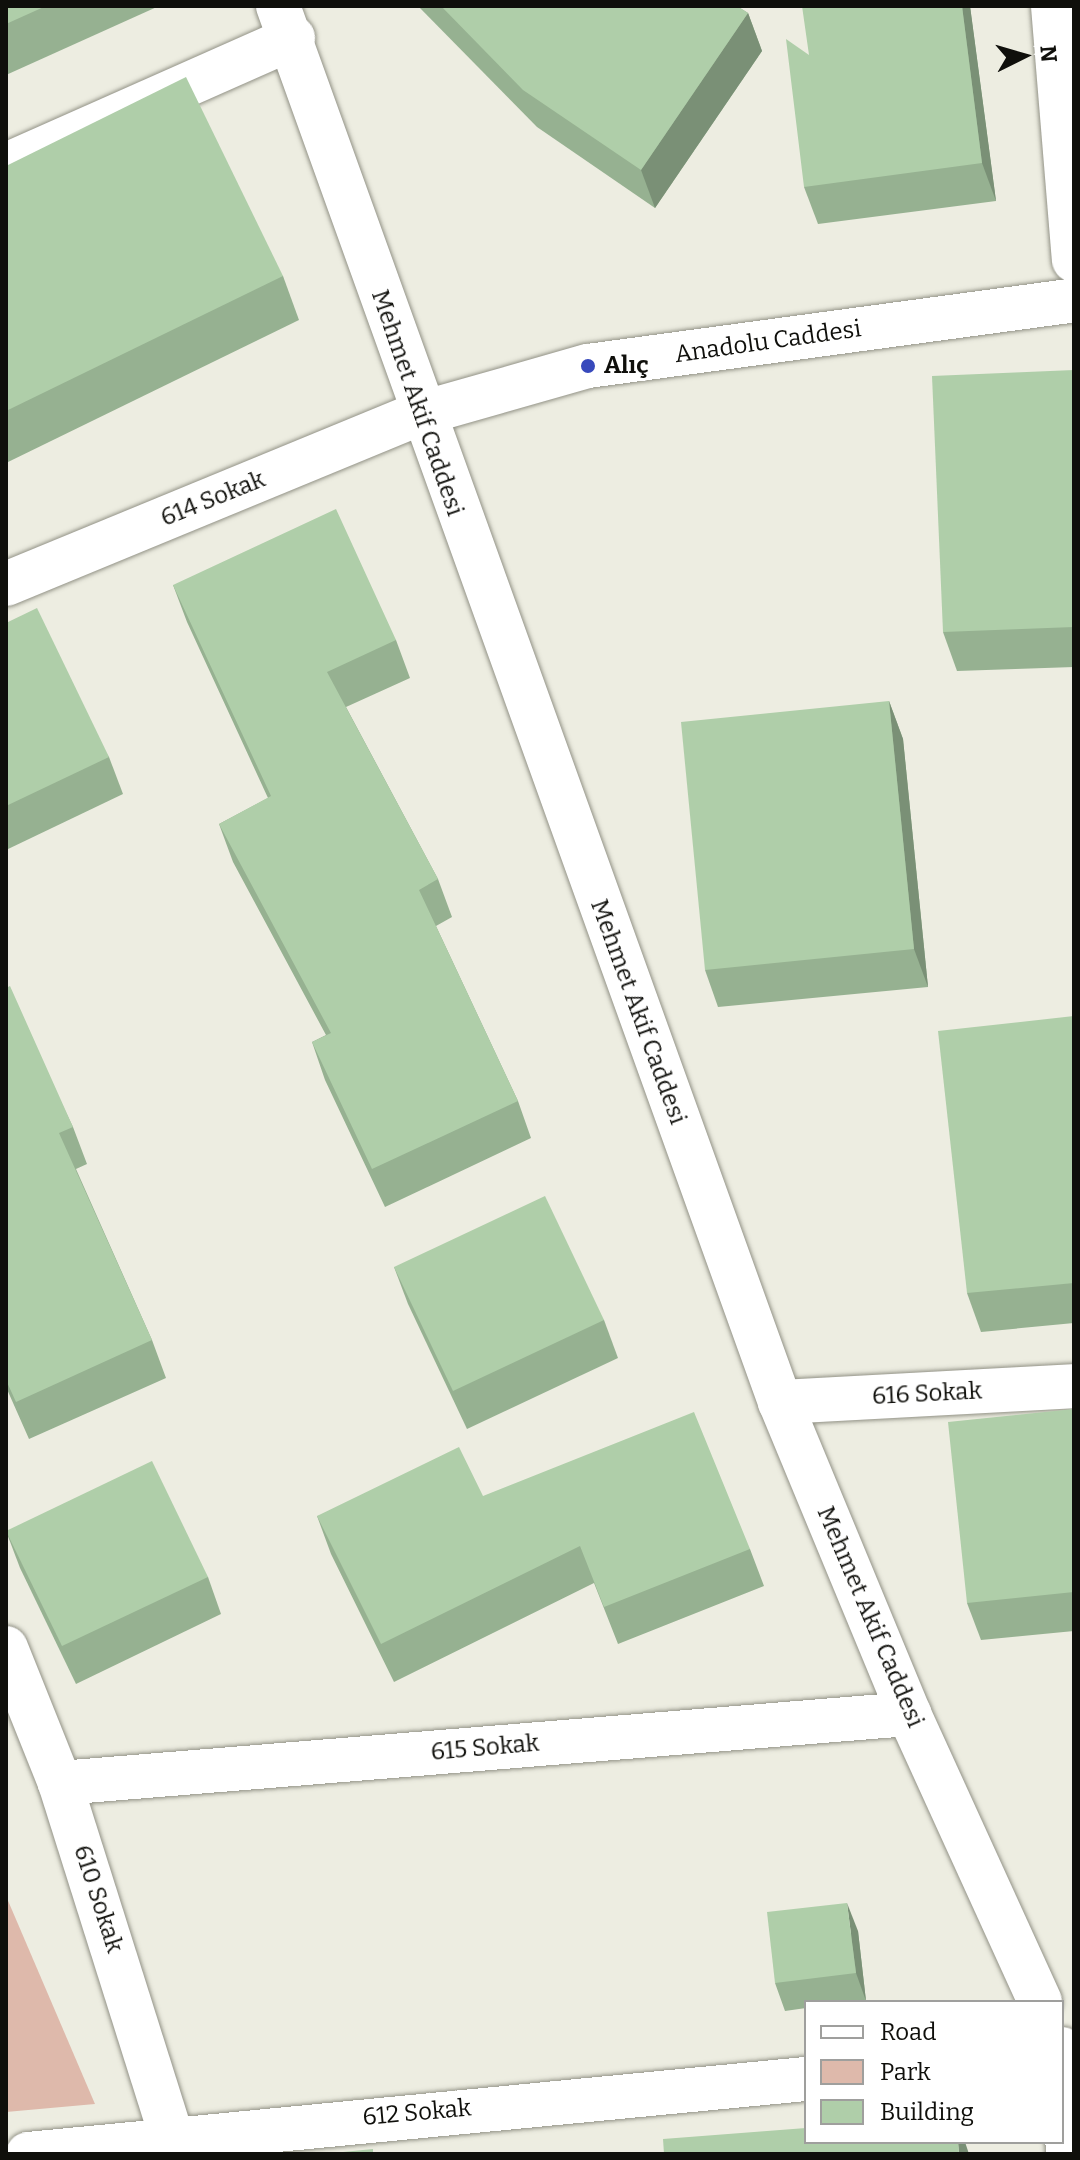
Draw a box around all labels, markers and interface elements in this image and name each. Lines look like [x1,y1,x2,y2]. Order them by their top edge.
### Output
north arrow [984,16,1064,96]
text: N [1034,44,1063,63]
street label: Mehmet Akif Caddesi [365,286,469,520]
street label: Anadolu Caddesi [673,315,863,369]
place label: Alıç [604,352,649,380]
marker: Alıç [579,357,597,375]
street label: 614 Sokak [157,465,269,533]
street label: Mehmet Akif Caddesi [584,896,692,1128]
street label: 616 Sokak [871,1377,983,1411]
street label: Mehmet Akif Caddesi [810,1502,930,1732]
street label: 615 Sokak [430,1729,540,1767]
street label: 610 Sokak [67,1842,129,1956]
legend [804,2000,1064,2144]
text: Road [880,2018,936,2046]
text: Park [880,2058,931,2086]
street label: 612 Sokak [361,2094,473,2132]
text: Building [880,2098,974,2126]

